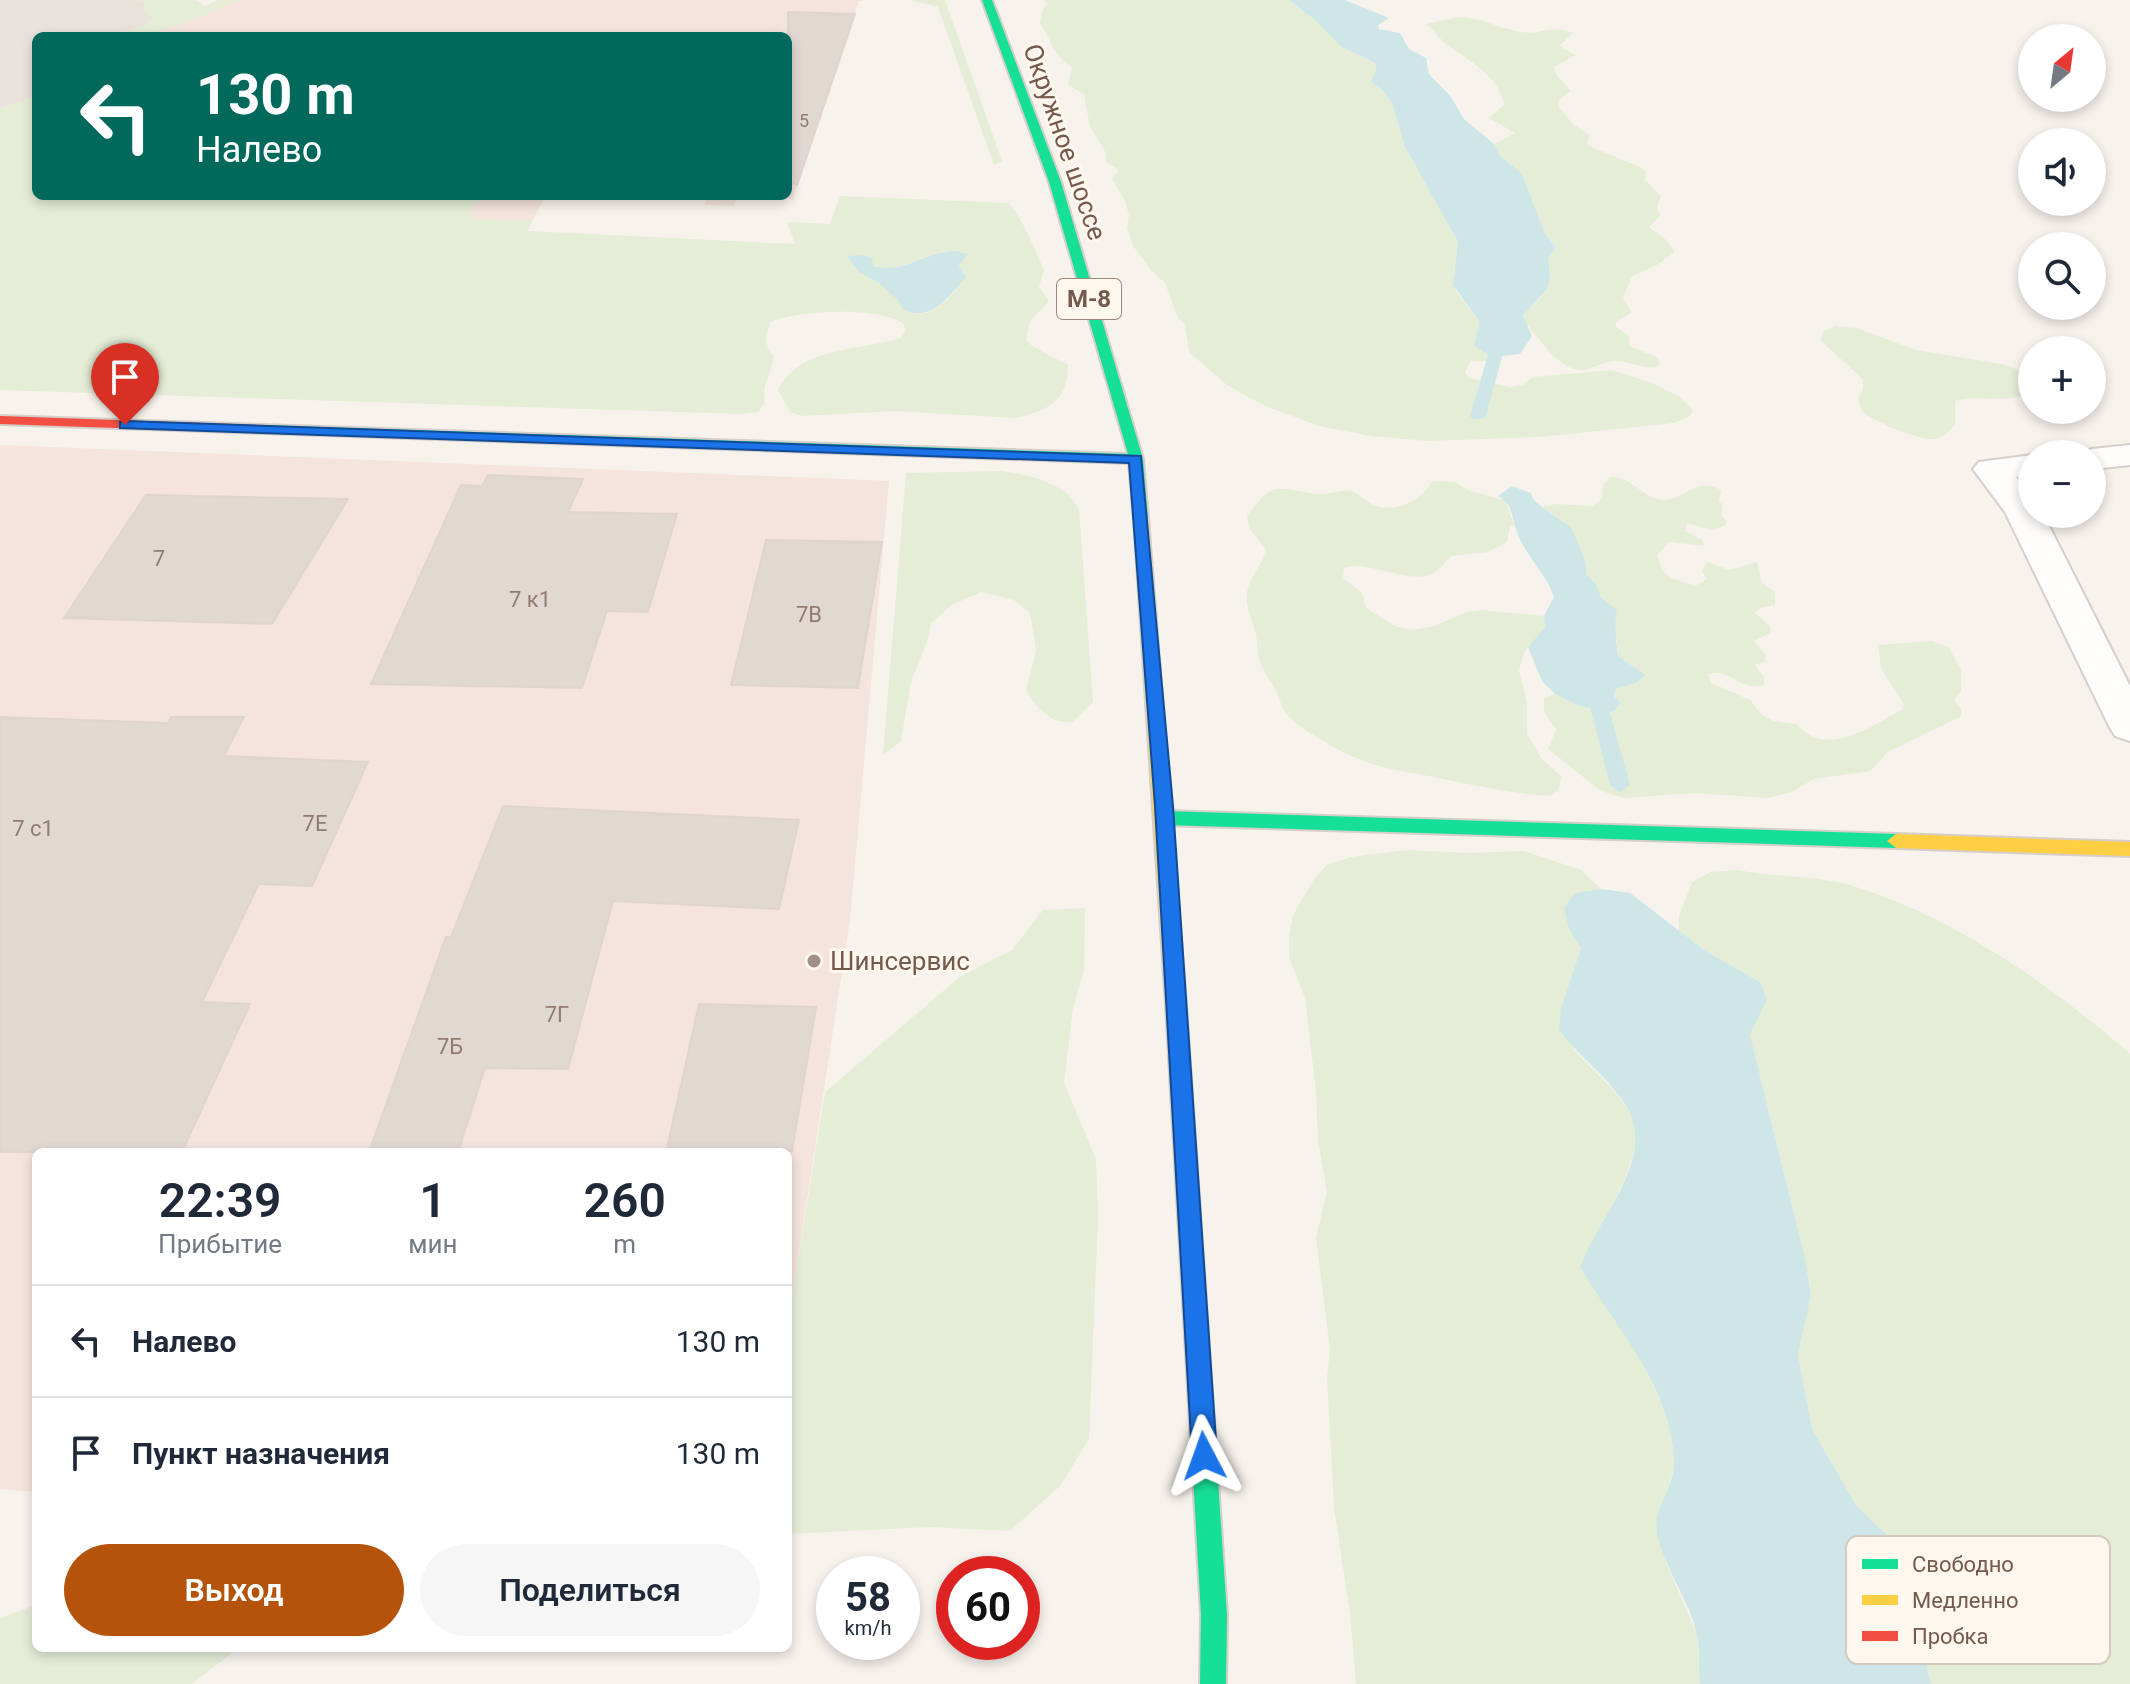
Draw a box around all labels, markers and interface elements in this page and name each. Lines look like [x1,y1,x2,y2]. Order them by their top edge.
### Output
north arrow [2018,24,2106,112]
map controls [2018,24,2106,528]
street label: Окружное шоссе [1017,40,1113,244]
text: 130 m [196,62,355,128]
icon: left [64,64,168,168]
house number: 5 [799,110,809,131]
button: sound [2018,128,2106,216]
text: Налево [196,129,322,171]
button: search [2018,232,2106,320]
road number: М-8 [1057,279,1121,319]
button: + [2018,336,2106,424]
pin [91,343,159,425]
icon: arrive [103,355,147,399]
button: − [2018,440,2106,528]
house number: 7 [153,546,165,571]
house number: 7 к1 [509,587,551,612]
house number: 7В [796,602,822,627]
house number: 7Е [303,811,327,836]
house number: 7 с1 [12,816,54,841]
place label: Шинсервис [830,946,970,976]
marker: Шинсервис [805,952,823,970]
house number: 7Г [545,1002,569,1027]
house number: 7Б [437,1034,463,1059]
text: 22:39 [159,1172,281,1229]
text: 1 [419,1172,447,1229]
text: 260 [584,1172,666,1229]
text: Прибытие [158,1229,282,1259]
text: мин [408,1229,458,1259]
text: m [613,1229,636,1259]
icon: left [64,1319,108,1363]
text: Налево [132,1324,236,1359]
text: 130 m [676,1324,760,1359]
position arrow [1162,1414,1246,1498]
icon: arrive [64,1431,108,1475]
text: Пункт назначения [132,1436,390,1471]
text: 130 m [676,1436,760,1471]
legend [1846,1536,2110,1664]
button: Выход [64,1544,404,1636]
button: Поделиться [420,1544,760,1636]
text: Свободно [1912,1552,2014,1577]
speed limit sign: 60 [936,1556,1040,1660]
text: 58 [845,1574,891,1621]
text: Медленно [1912,1588,2018,1613]
text: km/h [845,1616,891,1640]
text: Пробка [1912,1624,1988,1649]

